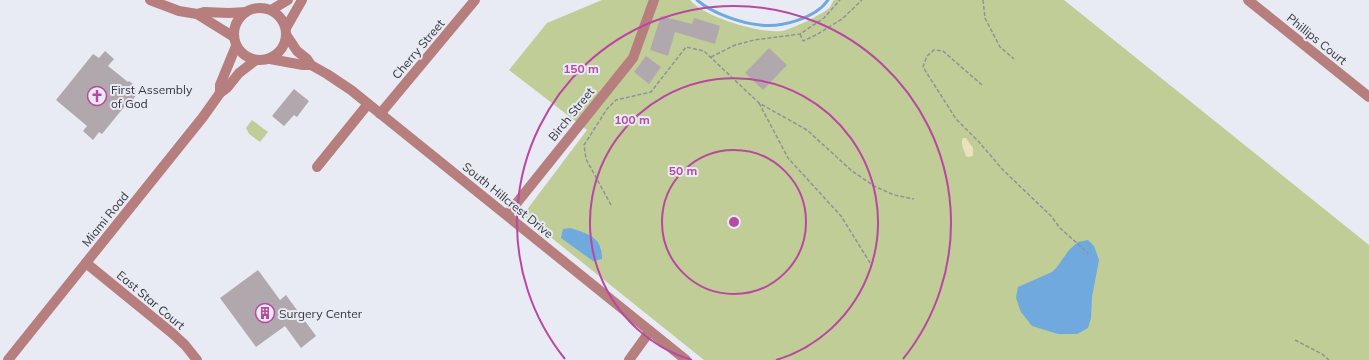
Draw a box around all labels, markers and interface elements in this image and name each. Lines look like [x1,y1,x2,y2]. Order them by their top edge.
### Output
street label: Phillips Court [1284,10,1350,68]
street label: Cherry Street [389,16,447,82]
text: 150 m [563,61,599,76]
place label: First Assembly of God [111,82,193,111]
street label: Birch Street [545,84,597,144]
church icon: First Assembly of God [86,85,108,107]
text: 100 m [614,112,650,127]
street label: South Hillcrest Drive [460,159,556,241]
text: 50 m [669,163,697,178]
street label: Miami Road [78,189,132,249]
centre of rings [727,215,741,229]
street label: East Star Court [114,267,188,333]
building icon: Surgery Center [254,302,276,324]
place label: Surgery Center [279,306,363,321]

